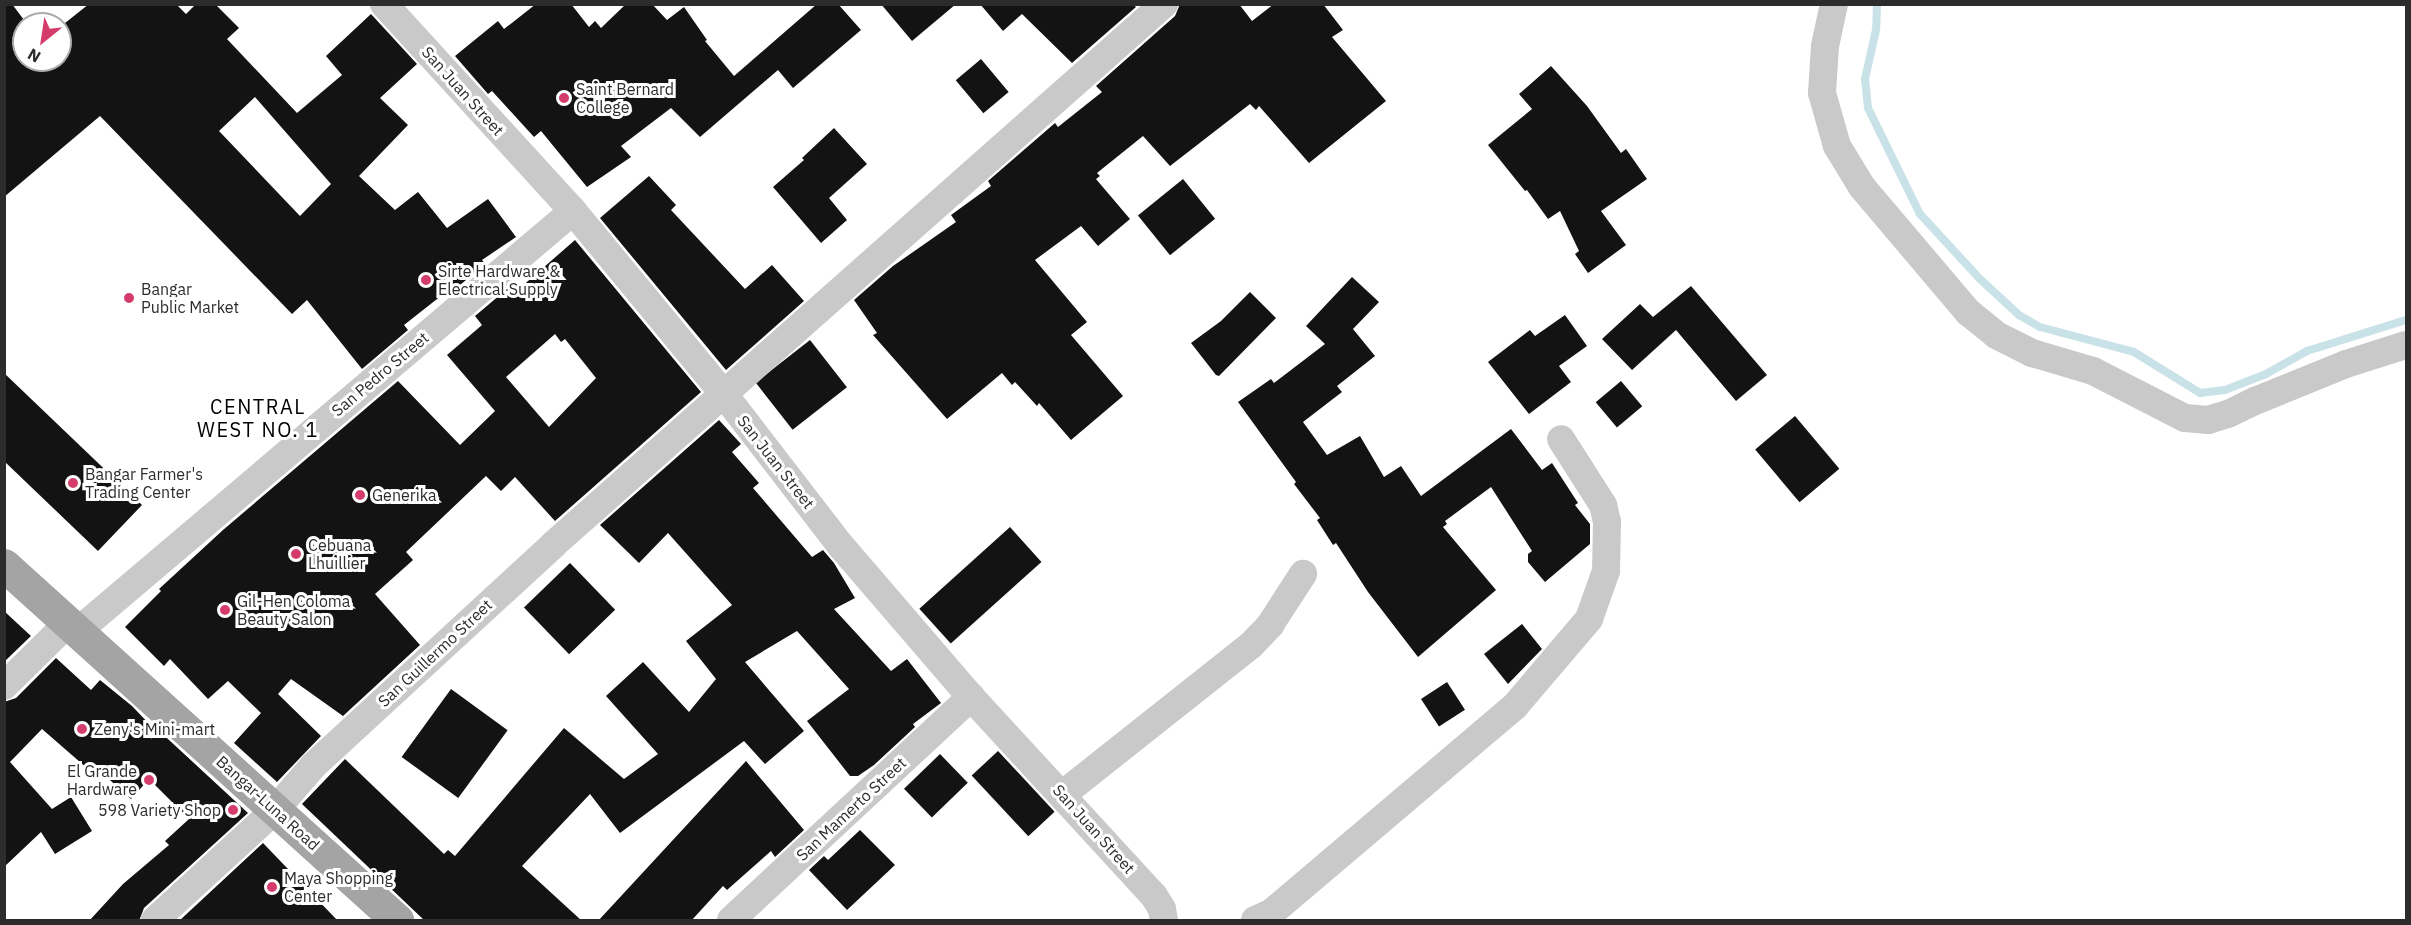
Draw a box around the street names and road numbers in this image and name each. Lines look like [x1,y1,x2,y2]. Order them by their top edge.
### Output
street label: San Juan Street [418,42,508,140]
street label: San Pedro Street [328,328,432,420]
street label: San Juan Street [734,411,818,513]
street label: San Guillermo Street [374,595,496,711]
street label: Bangar-Luna Road [212,752,324,854]
street label: San Mamerto Street [792,753,910,865]
street label: San Juan Street [1049,780,1139,878]

